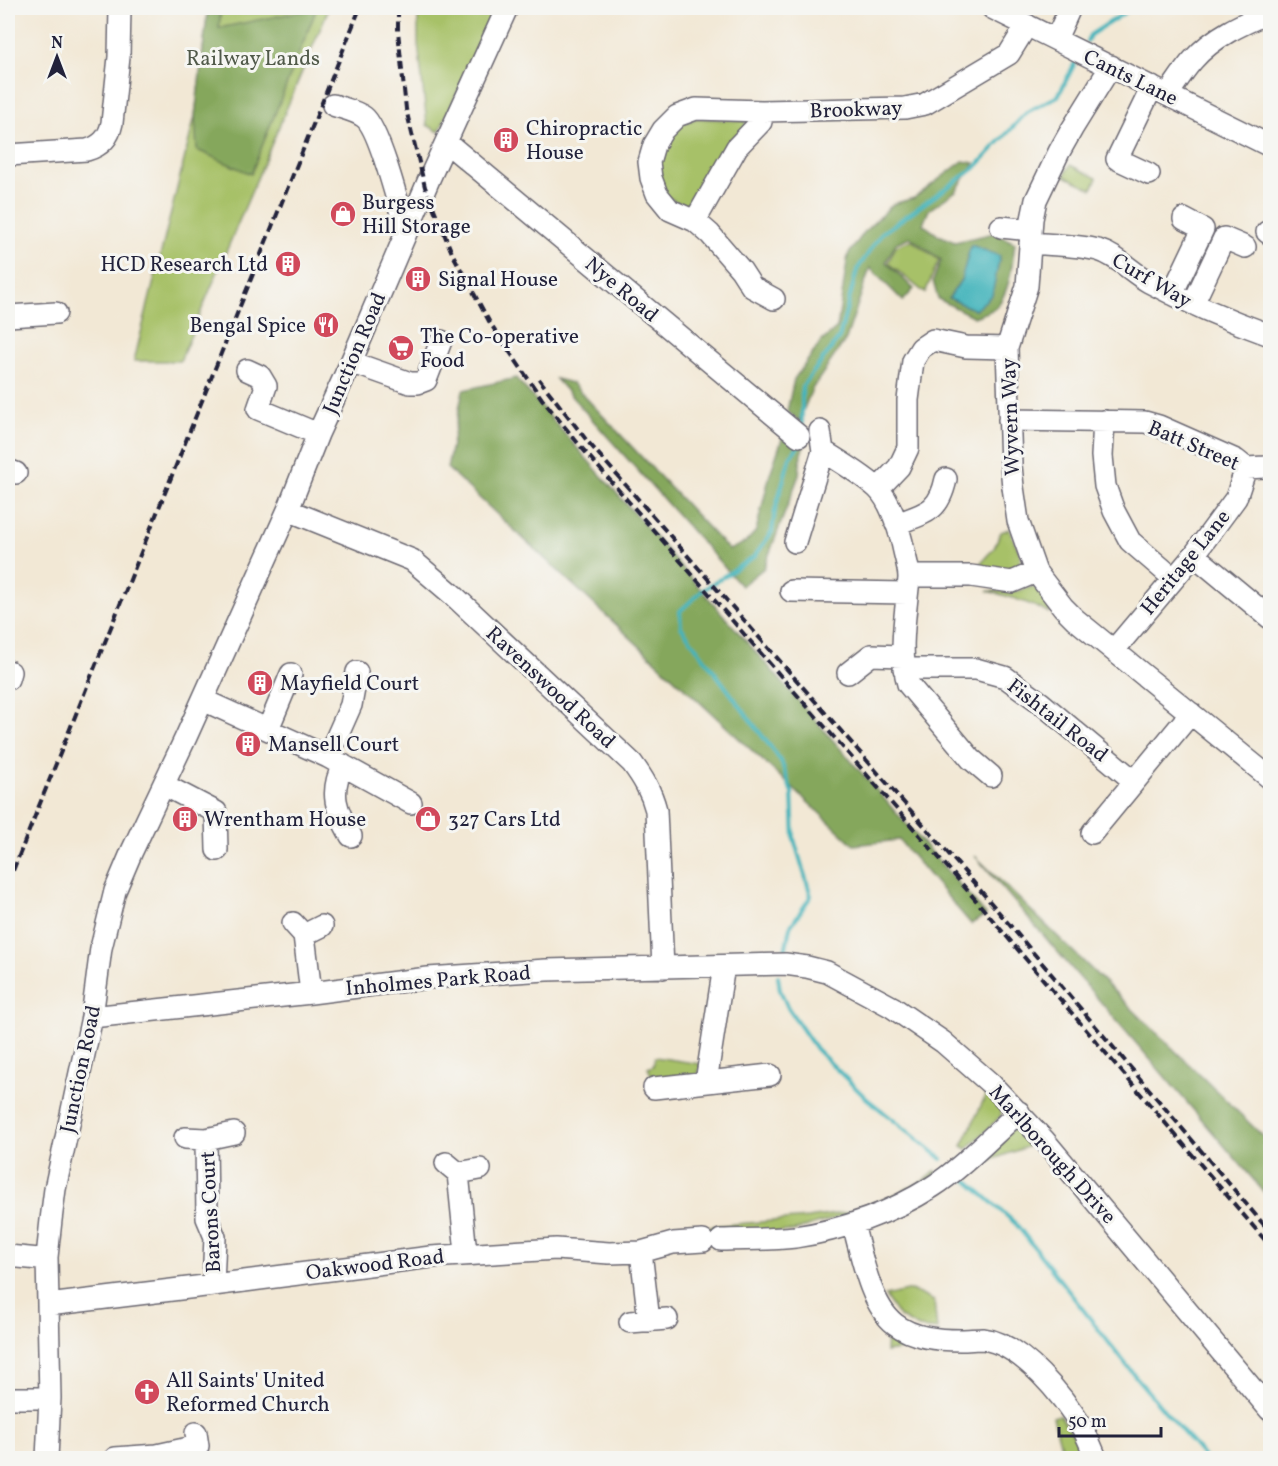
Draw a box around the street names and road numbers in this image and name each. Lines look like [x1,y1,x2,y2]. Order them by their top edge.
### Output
street label: Cants Lane [1078,43,1183,114]
street label: Brookway [809,94,904,127]
street label: Curf Way [1106,247,1197,316]
street label: Nye Road [578,251,664,330]
street label: Junction Road [317,288,394,419]
street label: Wyvern Way [995,357,1028,476]
street label: Batt Street [1143,414,1244,479]
street label: Heritage Lane [1135,504,1238,622]
street label: Ravenswood Road [479,620,621,756]
street label: Fishtail Road [1000,672,1114,770]
street label: Inholmes Park Road [344,959,532,1004]
street label: Junction Road [54,1003,109,1136]
street label: Marlborough Drive [981,1079,1122,1231]
street label: Barons Court [194,1150,229,1274]
street label: Oakwood Road [304,1243,446,1288]

